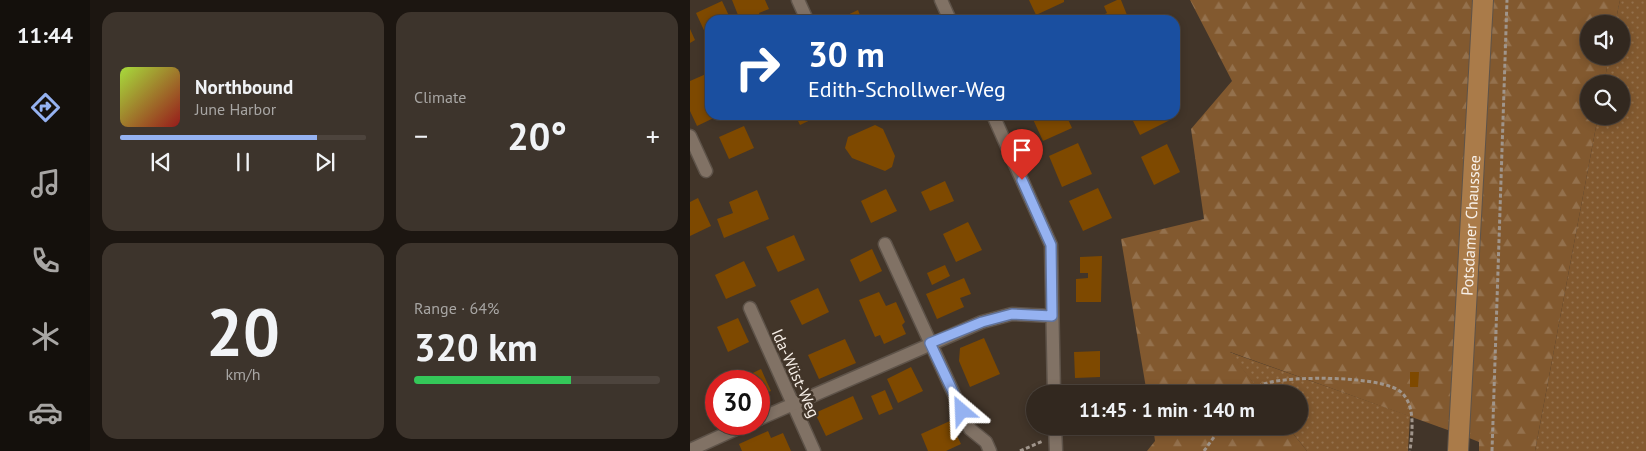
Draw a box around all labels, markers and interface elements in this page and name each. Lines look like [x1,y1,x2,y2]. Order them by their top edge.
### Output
map controls [1580,15,1630,125]
button: sound [1580,15,1630,65]
text: 11:44 [17,21,73,49]
text: 30 m [808,31,885,77]
icon: right [725,35,790,100]
text: Northbound [195,75,293,99]
text: Edith-Schollwer-Weg [808,75,1006,103]
button: search [1580,75,1630,125]
text: Climate [414,87,466,107]
icon: directions [28,90,63,125]
text: June Harbor [195,99,276,119]
text: 20° [507,111,567,160]
text: − [414,117,428,154]
text: + [646,117,660,154]
pin [1001,129,1043,180]
icon: arrive [1008,136,1036,164]
icon: previous [147,148,175,176]
icon: pause [229,148,257,176]
icon: next [311,148,339,176]
street label: Potsdamer Chaussee [1457,155,1484,296]
icon: music [28,166,63,201]
icon: phone [28,243,63,278]
text: 20 [206,289,280,373]
text: Range · 64% [414,298,499,318]
icon: climate [28,319,63,354]
text: 320 km [414,322,538,371]
street label: Ida-Wüst-Weg [768,326,824,420]
text: km/h [225,364,261,384]
speed limit sign: 30 [705,370,770,435]
position arrow [935,384,987,436]
icon: car [28,395,63,430]
text: 11:45 · 1 min · 140 m [1079,398,1255,422]

